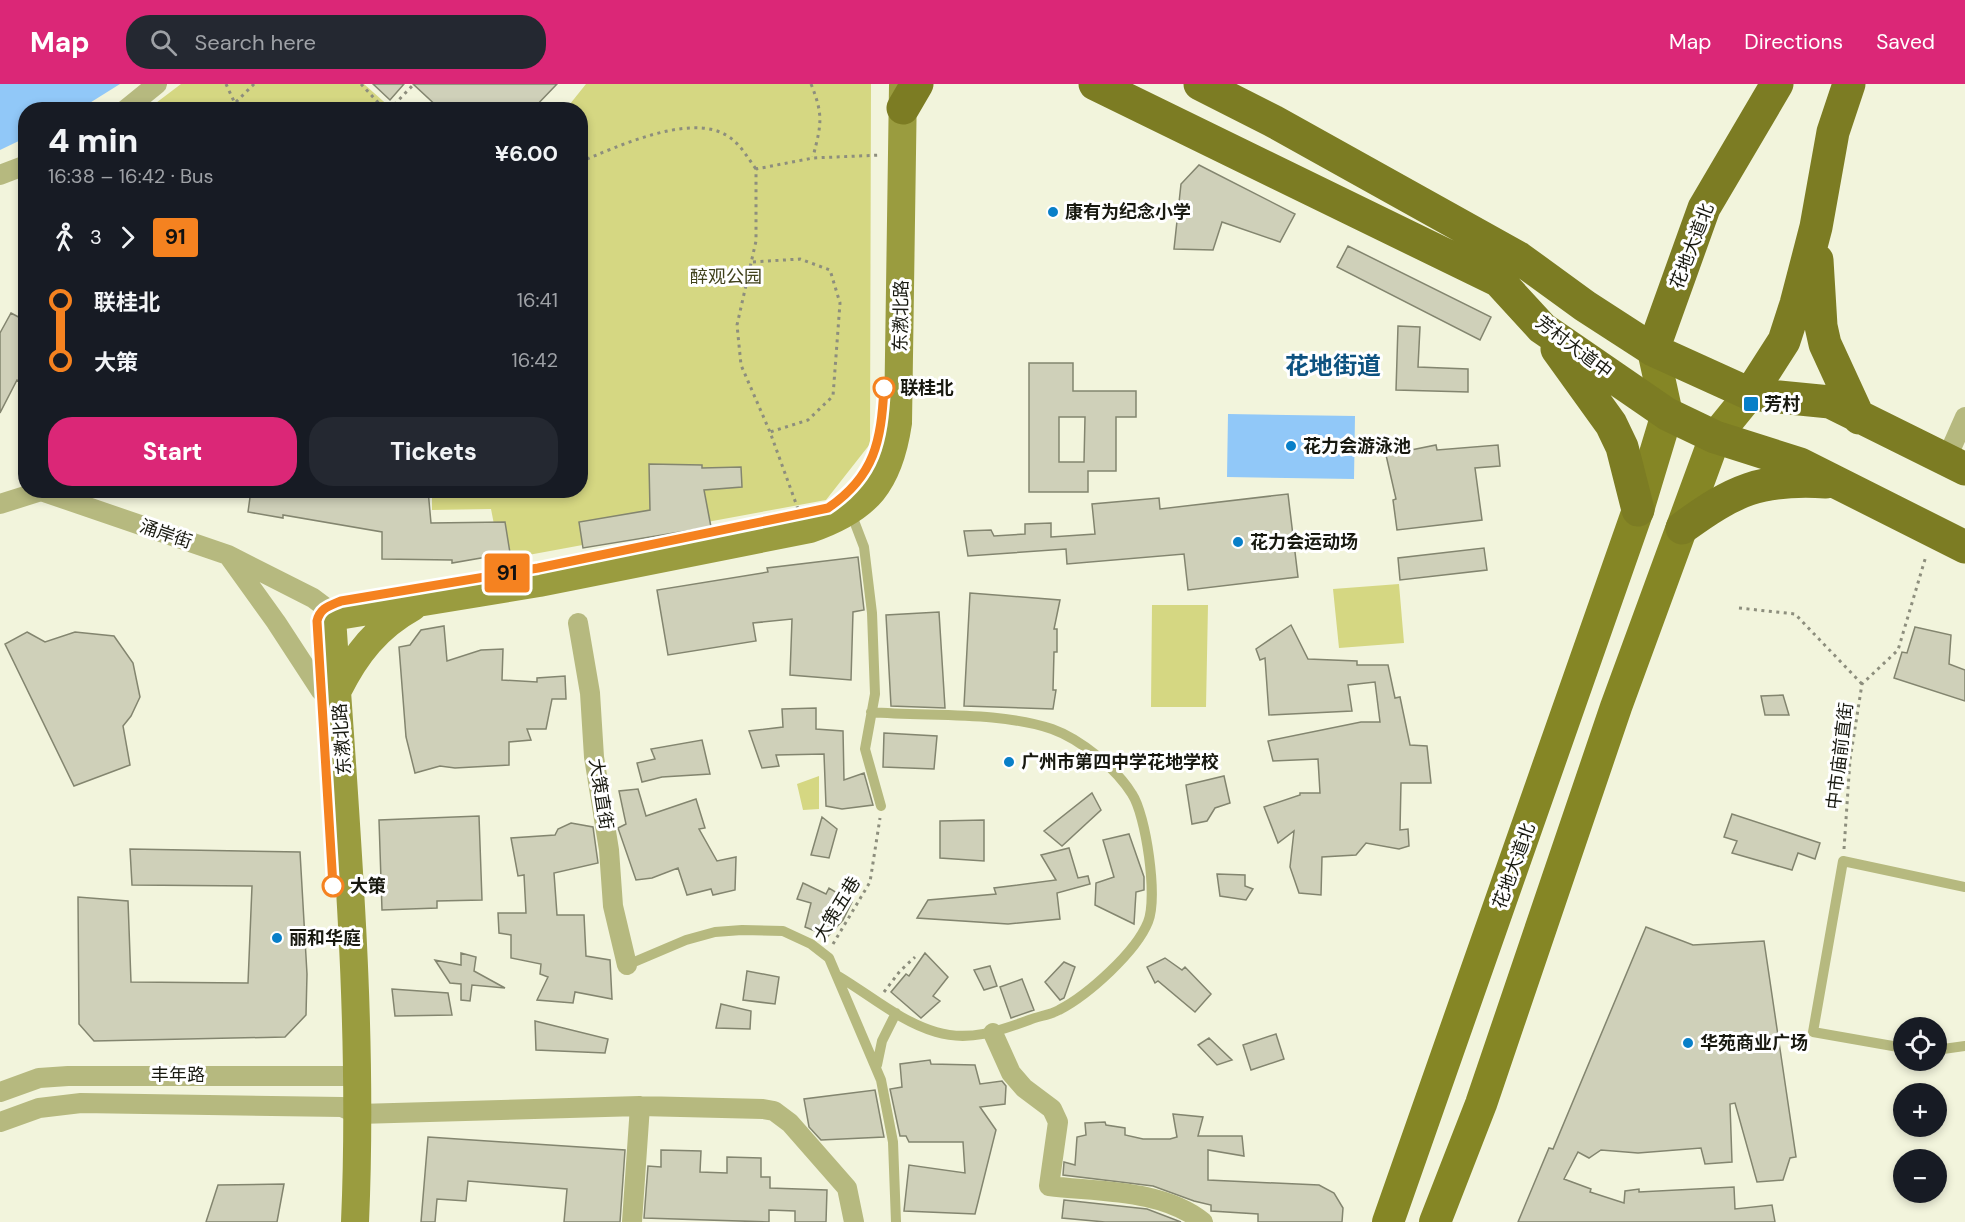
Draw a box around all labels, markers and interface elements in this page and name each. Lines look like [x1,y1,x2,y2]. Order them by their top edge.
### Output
search box [126,15,546,69]
text: Map [30,24,90,61]
icon: search [147,26,180,59]
text: Search here [195,28,316,57]
text: Map [1669,28,1711,56]
text: Directions [1744,28,1843,56]
text: Saved [1876,28,1935,56]
text: 4 min [48,119,138,162]
text: ¥6.00 [495,139,558,168]
text: 16:38 – 16:42 · Bus [48,163,214,189]
place label: 康有为纪念小学 [1065,200,1191,224]
street label: 花地大道北 [1665,200,1719,292]
marker: 康有为纪念小学 [1046,205,1060,219]
icon: walk [48,221,81,254]
icon: forward [111,221,144,254]
text: 91 [165,223,186,251]
text: 3 [90,224,102,250]
park label: 醉观公园 [690,265,762,289]
street label: 东漖北路 [888,280,914,352]
text: 16:41 [517,287,558,313]
text: 联桂北 [94,288,160,317]
street label: 芳村大道中 [1531,310,1617,384]
text: 16:42 [512,347,558,373]
text: 大策 [94,348,138,377]
district label: 花地街道 [1285,350,1381,381]
place label: 联桂北 [900,376,954,400]
marker: 联桂北 [873,377,895,399]
place label: 芳村 [1764,392,1800,416]
marker: 芳村 [1742,395,1760,413]
button: Start [48,417,297,486]
button: Tickets [309,417,558,486]
place label: 花力会游泳池 [1303,434,1411,458]
marker: 花力会游泳池 [1284,439,1298,453]
street label: 涌岸街 [137,514,195,554]
place label: 花力会运动场 [1250,530,1358,554]
marker: 花力会运动场 [1231,535,1245,549]
line badge: 91 [480,554,534,592]
text: 91 [497,559,517,587]
street label: 中市庙前直街 [1822,701,1858,811]
street label: 东漖北路 [328,702,356,776]
place label: 广州市第四中学花地学校 [1021,750,1219,774]
marker: 广州市第四中学花地学校 [1002,755,1016,769]
street label: 大策直街 [584,757,618,831]
street label: 花地大道北 [1487,820,1541,912]
street label: 大策五巷 [808,872,866,946]
place label: 大策 [350,874,386,898]
marker: 大策 [322,875,344,897]
place label: 丽和华庭 [289,926,361,950]
marker: 丽和华庭 [270,931,284,945]
map controls [1893,1017,1947,1203]
button: locate [1893,1017,1947,1071]
place label: 华苑商业广场 [1700,1031,1808,1055]
marker: 华苑商业广场 [1681,1036,1695,1050]
street label: 丰年路 [151,1063,205,1087]
button: + [1893,1083,1947,1137]
button: − [1893,1149,1947,1203]

